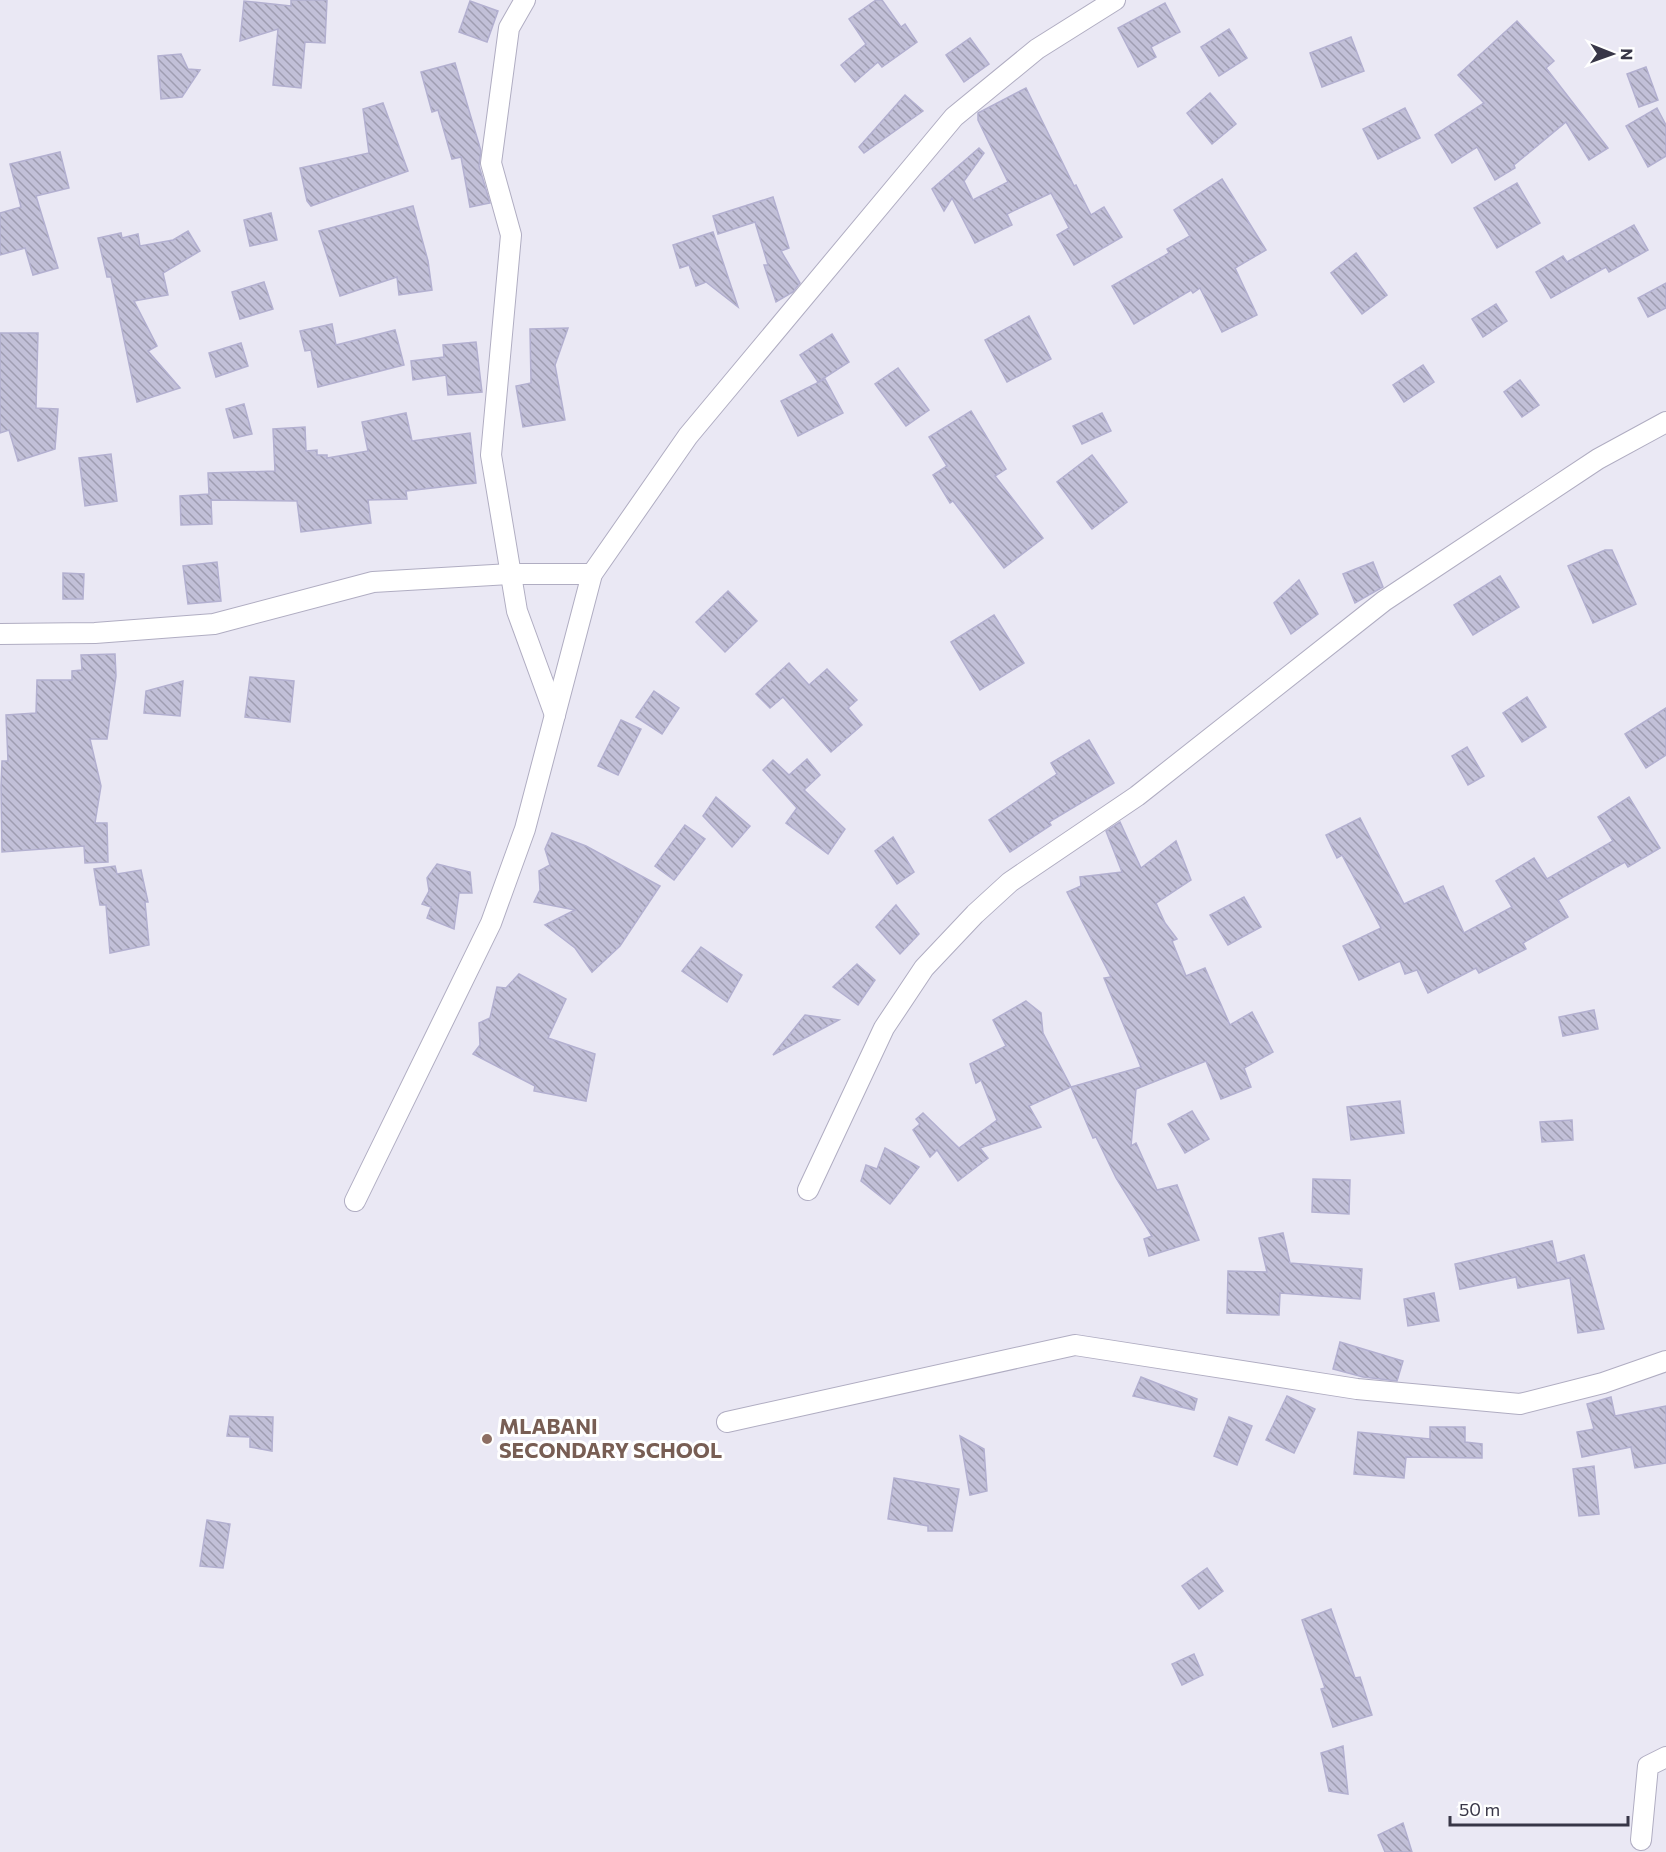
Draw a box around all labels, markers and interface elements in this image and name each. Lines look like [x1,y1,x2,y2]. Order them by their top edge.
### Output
north arrow [1582,24,1642,84]
text: N [1618,48,1637,60]
place label: MLABANI SECONDARY SCHOOL [499,1413,722,1462]
marker: MLABANI SECONDARY SCHOOL [480,1432,494,1446]
scale bar [1450,1789,1628,1827]
text: 50 m [1459,1798,1500,1820]

